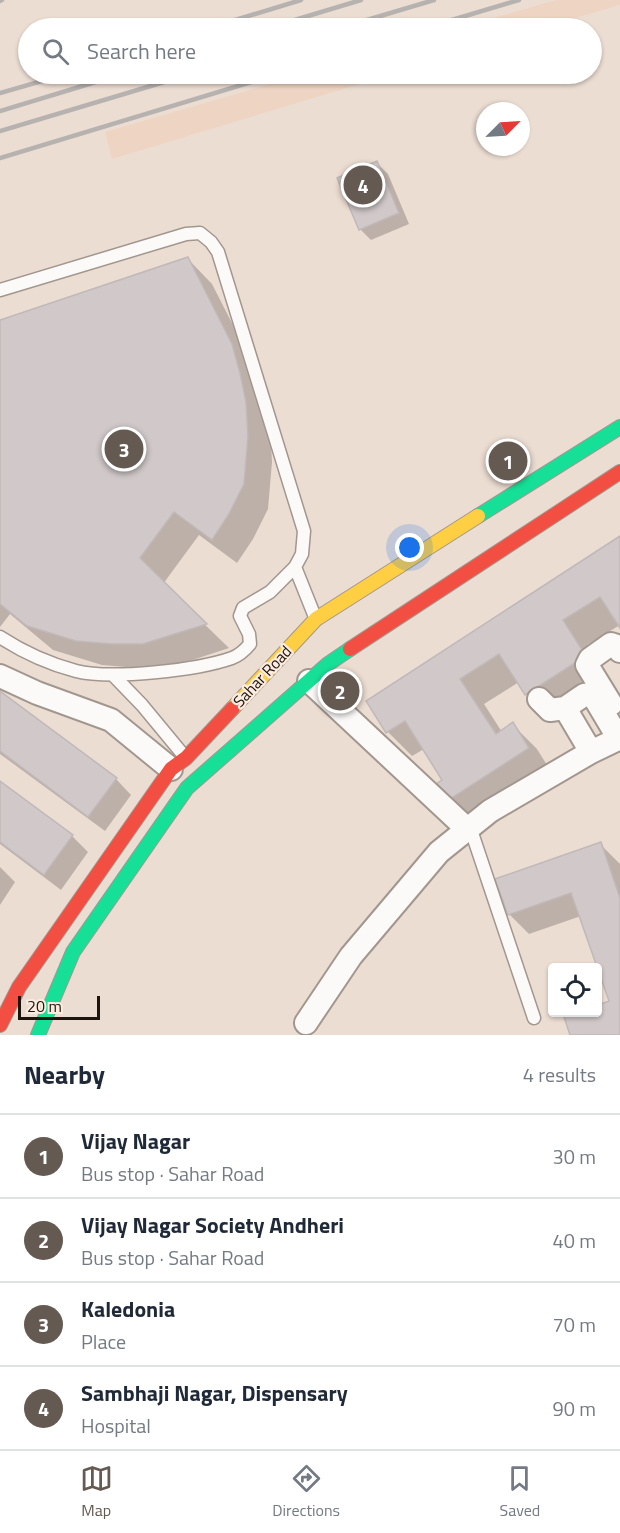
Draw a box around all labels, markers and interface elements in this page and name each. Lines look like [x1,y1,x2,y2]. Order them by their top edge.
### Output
search box [18,18,602,84]
text: Search here [87,34,196,68]
icon: search [39,35,72,68]
north arrow [476,102,530,156]
pin: 4 [344,162,382,207]
pin: 3 [104,426,144,472]
pin: 1 [488,438,528,484]
your location [395,533,424,562]
street label: Sahar Road [227,640,297,712]
pin: 2 [320,668,360,714]
map controls [548,963,602,1017]
button: locate [548,963,602,1017]
scale bar [18,993,100,1020]
text: 20 m [27,994,62,1018]
text: Nearby [24,1055,105,1094]
text: 4 results [523,1059,596,1090]
text: Vijay Nagar [81,1124,190,1158]
text: 1 [38,1141,49,1172]
text: 30 m [552,1141,596,1172]
text: Bus stop · Sahar Road [81,1158,264,1189]
text: Vijay Nagar Society Andheri [81,1208,344,1242]
text: 2 [38,1225,49,1256]
text: 40 m [552,1225,596,1256]
text: Bus stop · Sahar Road [81,1242,264,1273]
text: Kaledonia [81,1292,175,1326]
text: 3 [38,1309,49,1340]
text: 70 m [552,1309,596,1340]
text: Place [81,1326,126,1357]
text: Sambhaji Nagar, Dispensary [81,1376,348,1410]
text: 4 [38,1393,49,1424]
text: 90 m [552,1393,596,1424]
text: Hospital [81,1410,151,1441]
tab: Map [80,1462,113,1522]
tab: Directions [272,1462,340,1522]
tab: Saved [500,1462,540,1522]

